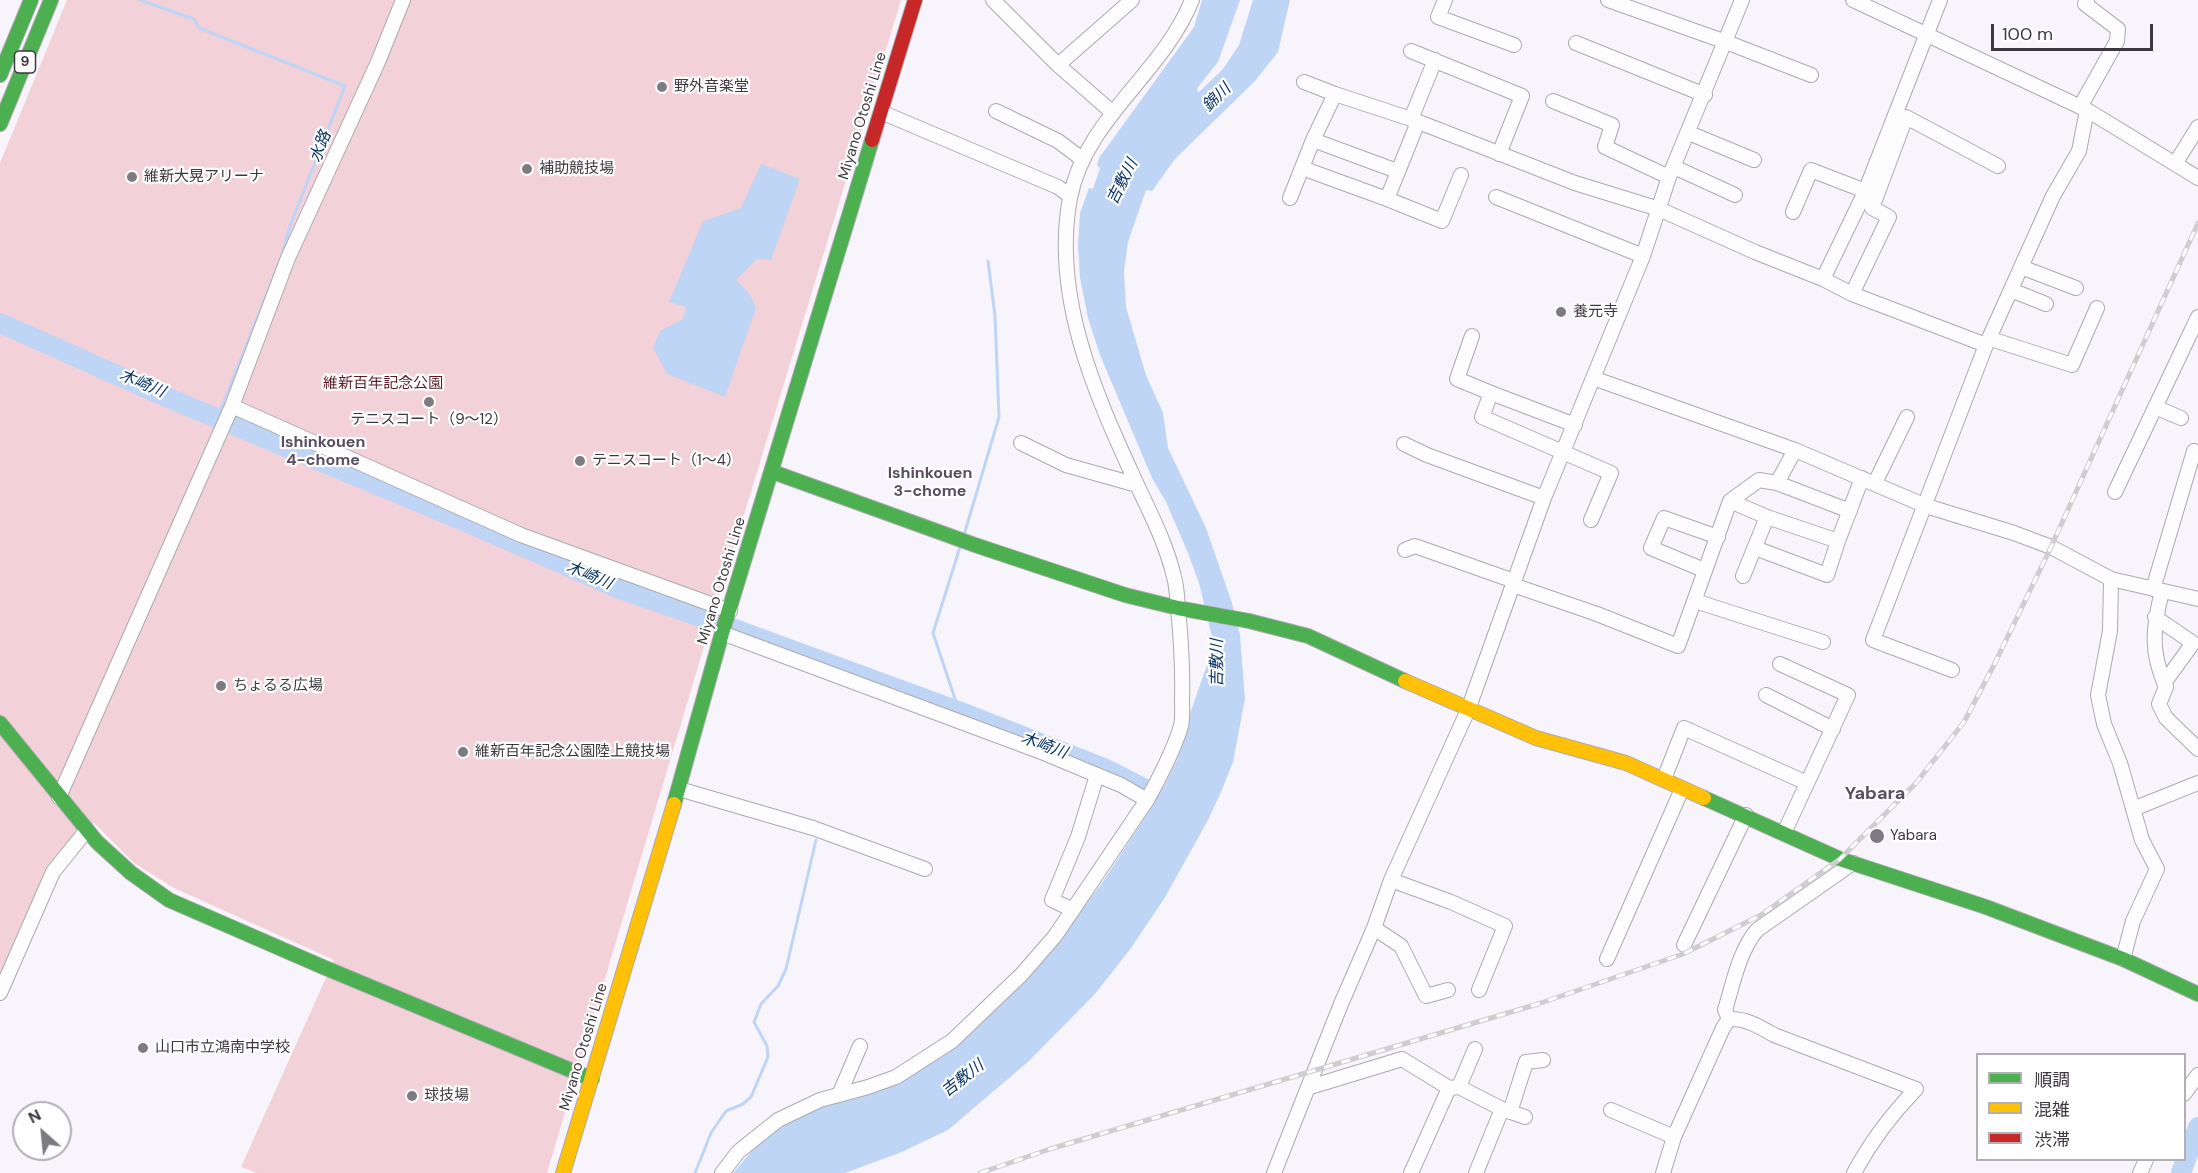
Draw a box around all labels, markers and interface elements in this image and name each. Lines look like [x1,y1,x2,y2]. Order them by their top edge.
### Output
scale bar [1994,12,2156,50]
text: 100 m [2002,22,2053,46]
street label: Miyano Otoshi Line [835,50,891,182]
road number: 9 [15,51,36,73]
place label: 野外音楽堂 [674,78,749,96]
marker: 野外音楽堂 [655,80,669,94]
water label: 錦川 [1199,80,1235,116]
water label: 水路 [306,129,336,165]
water label: 吉敷川 [1104,156,1142,208]
place label: 補助競技場 [539,160,614,178]
marker: 補助競技場 [520,162,534,176]
place label: 維新大晃アリーナ [144,168,264,186]
marker: 維新大晃アリーナ [125,170,139,184]
place label: 養元寺 [1573,303,1618,321]
marker: 養元寺 [1554,305,1568,319]
water label: 木崎川 [116,366,168,402]
park label: 維新百年記念公園 [323,375,443,393]
marker: テニスコート（9～12） [422,395,436,409]
place label: テニスコート（9～12） [350,411,508,429]
district label: Ishinkouen 4-chome [281,433,365,471]
place label: テニスコート（1～4） [592,452,741,470]
marker: テニスコート（1～4） [573,454,587,468]
district label: Ishinkouen 3-chome [888,464,972,502]
street label: Miyano Otoshi Line [694,515,750,647]
water label: 木崎川 [563,558,615,594]
water label: 吉敷川 [1208,639,1228,687]
place label: ちょるる広場 [233,677,323,695]
marker: ちょるる広場 [214,679,228,693]
water label: 木崎川 [1018,729,1070,763]
place label: 維新百年記念公園陸上競技場 [475,743,670,761]
marker: 維新百年記念公園陸上競技場 [456,745,470,759]
district label: Yabara [1845,783,1905,805]
marker: Yabara [1868,827,1886,845]
place label: Yabara [1890,827,1937,845]
street label: Miyano Otoshi Line [556,981,612,1113]
place label: 山口市立鴻南中学校 [155,1039,290,1057]
marker: 山口市立鴻南中学校 [136,1041,150,1055]
legend [1976,1053,2186,1161]
water label: 吉敷川 [938,1057,988,1101]
text: 順調 [2034,1068,2070,1092]
place label: 球技場 [424,1087,469,1105]
marker: 球技場 [405,1089,419,1103]
text: 混雑 [2034,1098,2070,1122]
north arrow [12,1101,72,1161]
text: N [25,1104,44,1128]
text: 渋滞 [2034,1128,2070,1152]

